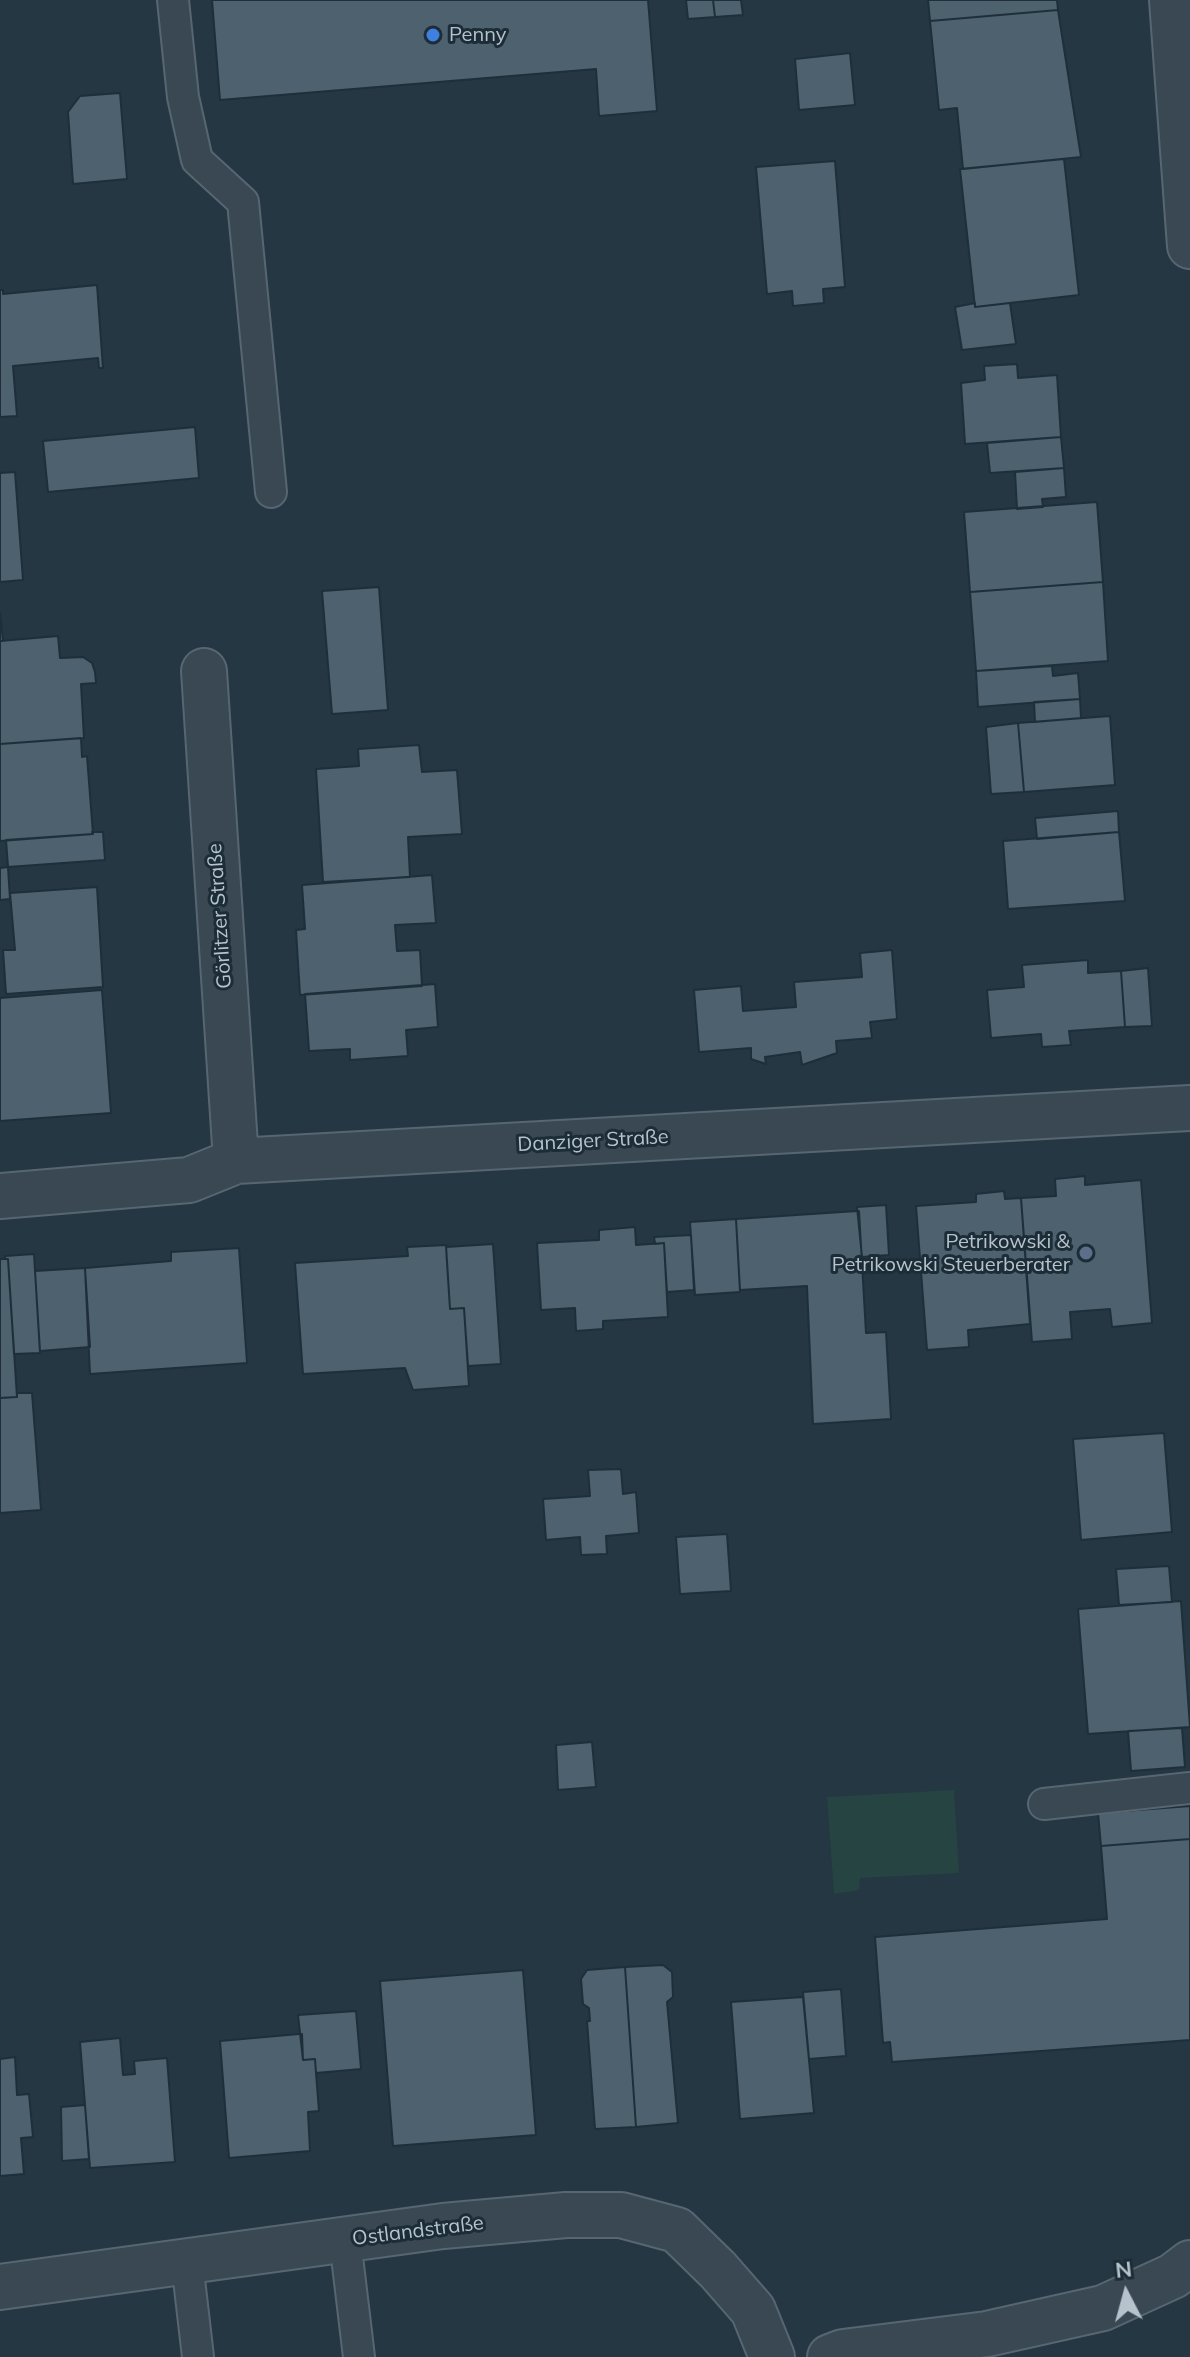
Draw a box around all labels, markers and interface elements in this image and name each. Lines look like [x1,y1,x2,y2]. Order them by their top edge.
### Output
place label: Penny [449,23,506,47]
marker: Penny [424,26,442,44]
street label: Görlitzer Straße [203,843,237,989]
street label: Danziger Straße [517,1125,669,1157]
place label: Petrikowski & Petrikowski Steuerberater [832,1230,1070,1277]
marker: Petrikowski & Petrikowski Steuerberater [1077,1244,1095,1262]
street label: Ostlandstraße [351,2211,485,2251]
north arrow [1086,2253,1166,2333]
text: N [1114,2254,1133,2284]

